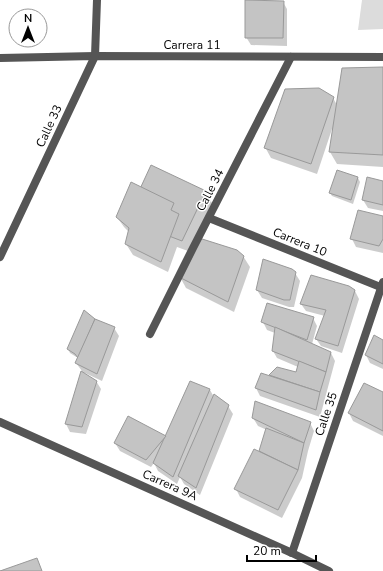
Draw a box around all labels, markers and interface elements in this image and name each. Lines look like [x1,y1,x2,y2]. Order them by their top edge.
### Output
north arrow [8,8,48,48]
text: N [24,11,32,26]
street label: Carrera 11 [163,37,221,53]
street label: Calle 33 [32,102,66,150]
street label: Calle 34 [193,166,227,214]
street label: Carrera 10 [270,224,330,260]
street label: Calle 35 [311,390,341,438]
street label: Carrera 9A [140,466,200,504]
scale bar [247,537,316,563]
text: 20 m [253,543,281,559]

